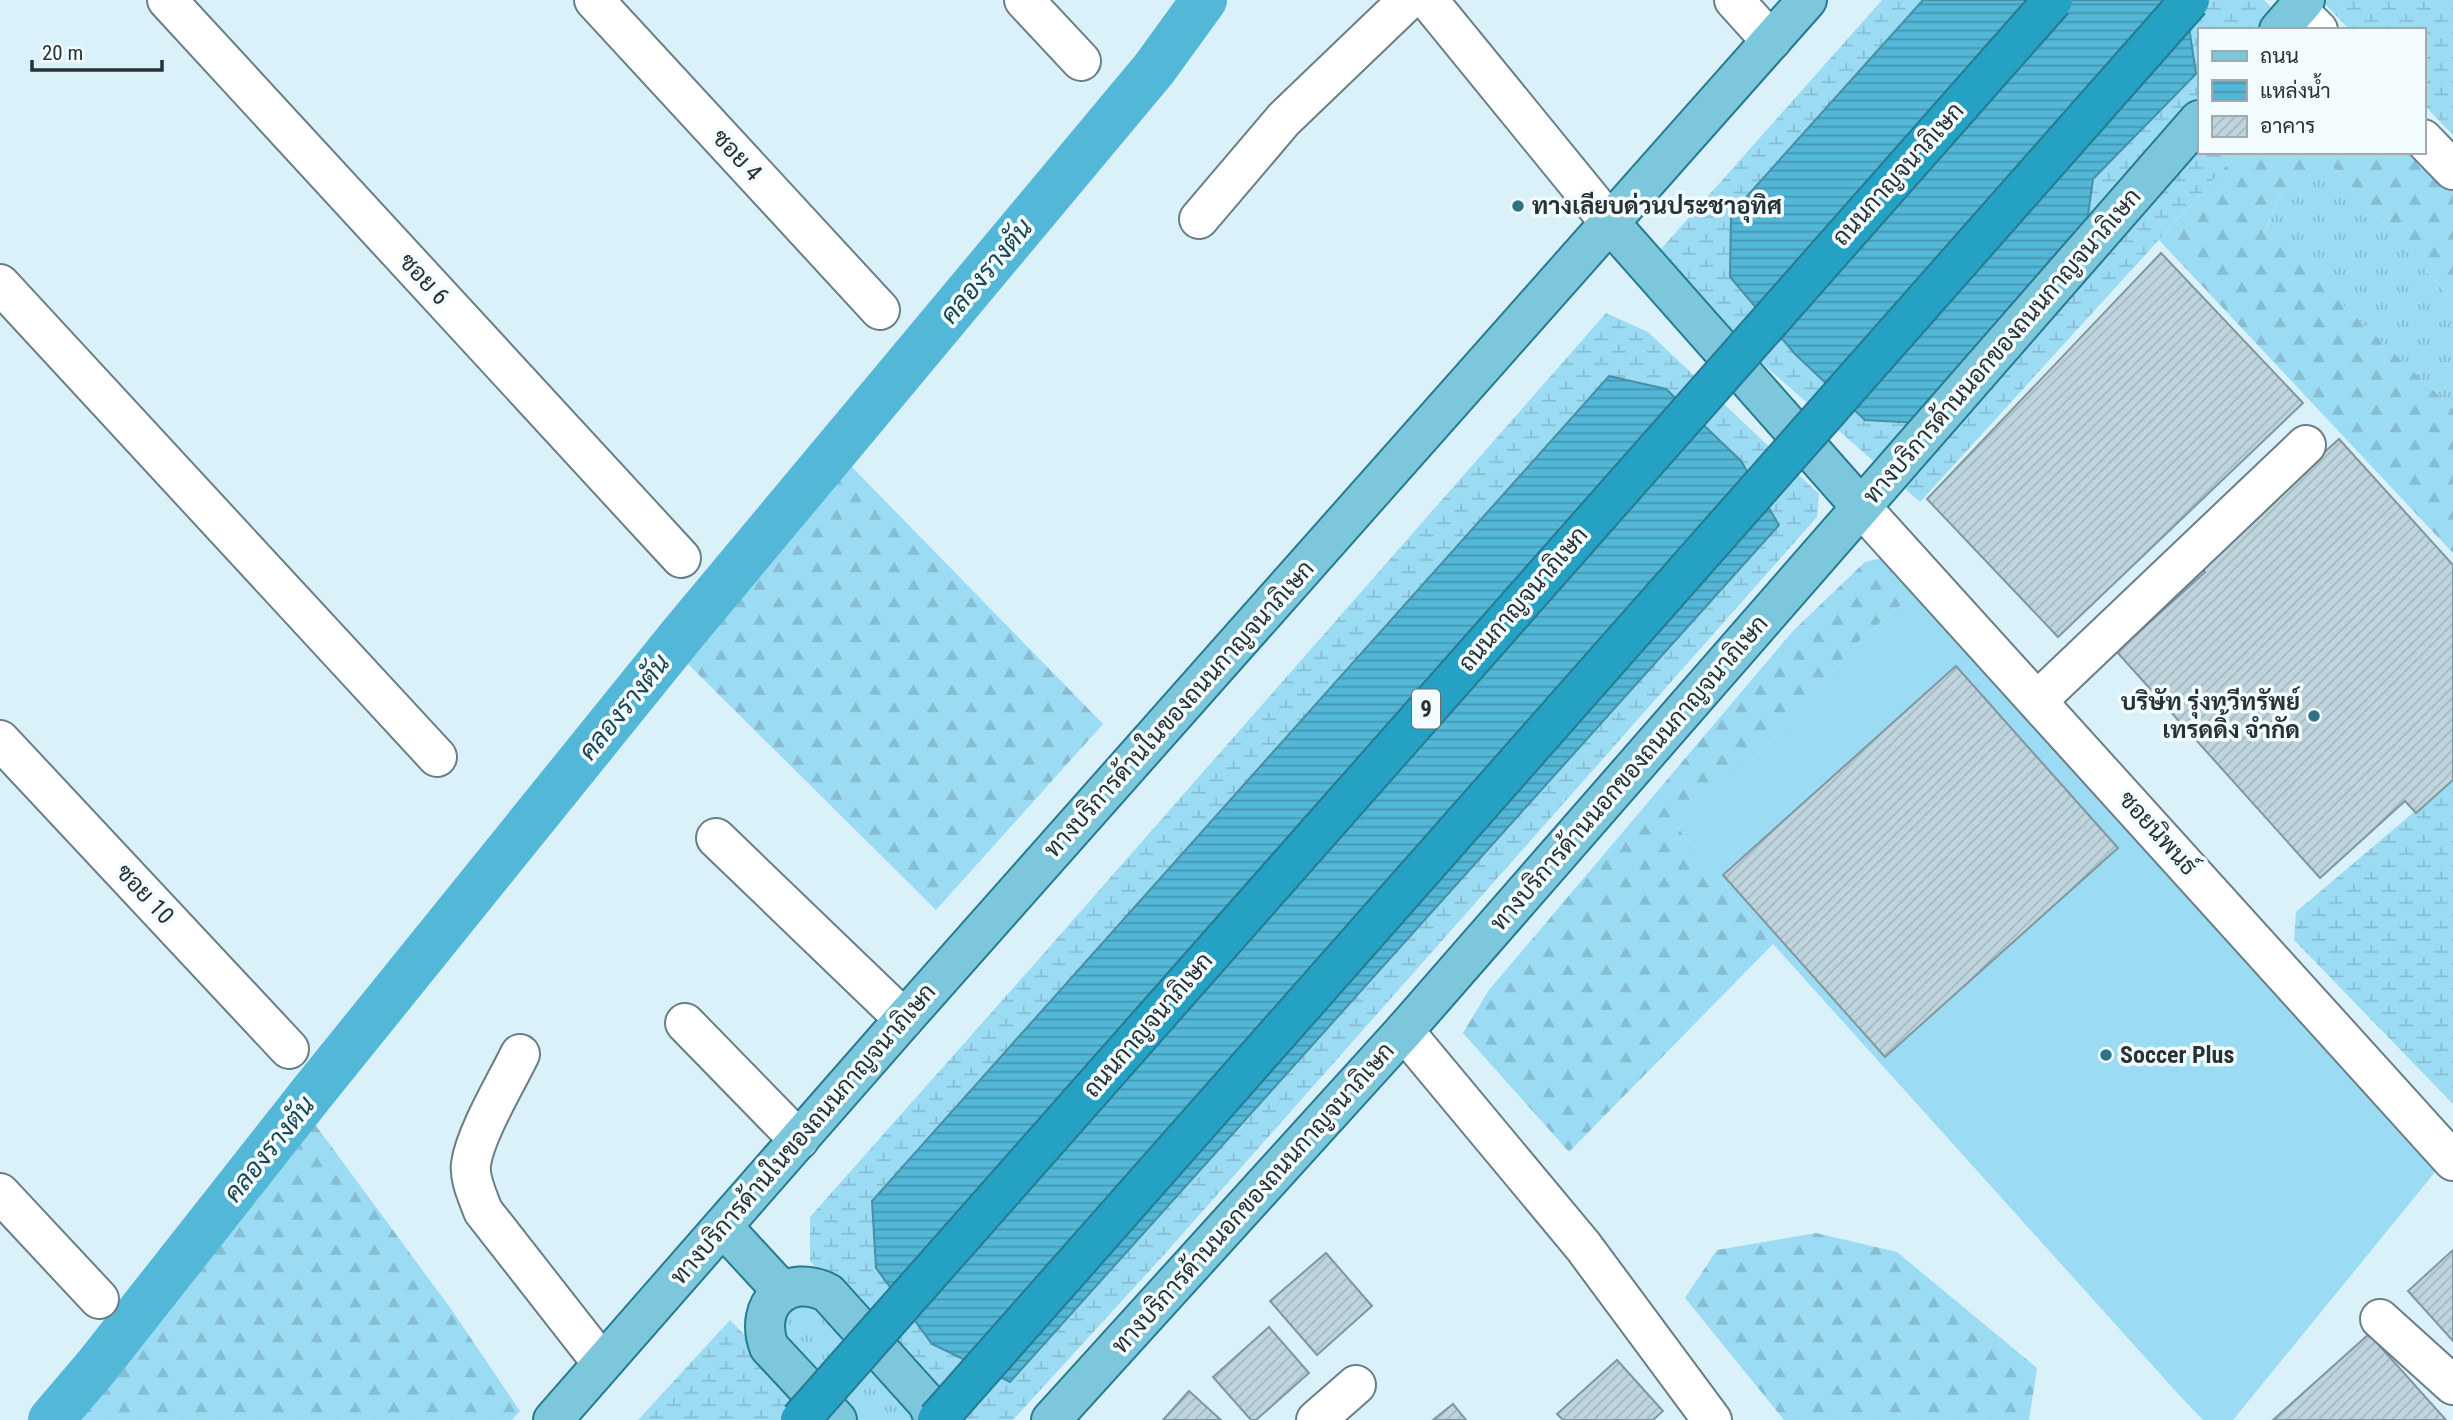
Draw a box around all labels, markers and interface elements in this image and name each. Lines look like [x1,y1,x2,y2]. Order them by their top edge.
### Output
scale bar [32,28,161,72]
legend [2198,28,2425,154]
text: 20 m [42,41,83,65]
text: ถนน [2260,44,2299,68]
text: แหล่งน้ำ [2260,73,2331,103]
street label: ถนนกาญจนาภิเษก [1827,97,1969,251]
text: อาคาร [2260,114,2316,138]
street label: ซอย 4 [706,124,768,187]
street label: ทางบริการด้านนอกของถนนกาญจนาภิเษก [1857,182,2147,509]
place label: ทางเลียบด่วนประชาอุทิศ [1532,191,1782,223]
marker: ทางเลียบด่วนประชาอุทิศ [1510,198,1526,214]
water label: คลองรางตัน [933,212,1039,329]
street label: ซอย 6 [393,248,455,310]
street label: ถนนกาญจนาภิเษก [1453,521,1593,677]
street label: ทางบริการด้านในของถนนกาญจนาภิเษก [1037,553,1320,863]
street label: ทางบริการด้านนอกของถนนกาญจนาภิเษก [1484,609,1774,936]
water label: คลองรางตัน [572,647,676,766]
place label: บริษัท รุ่งทวีทรัพย์ เทรดดิ้ง จำกัด [2121,686,2301,744]
road number: 9 [1412,690,1440,729]
marker: บริษัท รุ่งทวีทรัพย์ เทรดดิ้ง จำกัด [2306,708,2322,724]
street label: ซอยนิพนธ์ [2113,784,2205,881]
street label: ซอย 10 [110,858,180,930]
street label: ถนนกาญจนาภิเษก [1078,947,1218,1103]
street label: ทางบริการด้านในของถนนกาญจนาภิเษก [663,976,941,1290]
street label: ทางบริการด้านนอกของถนนกาญจนาภิเษก [1105,1036,1400,1359]
place label: Soccer Plus [2120,1041,2234,1069]
marker: Soccer Plus [2098,1047,2114,1063]
water label: คลองรางตัน [217,1089,321,1208]

